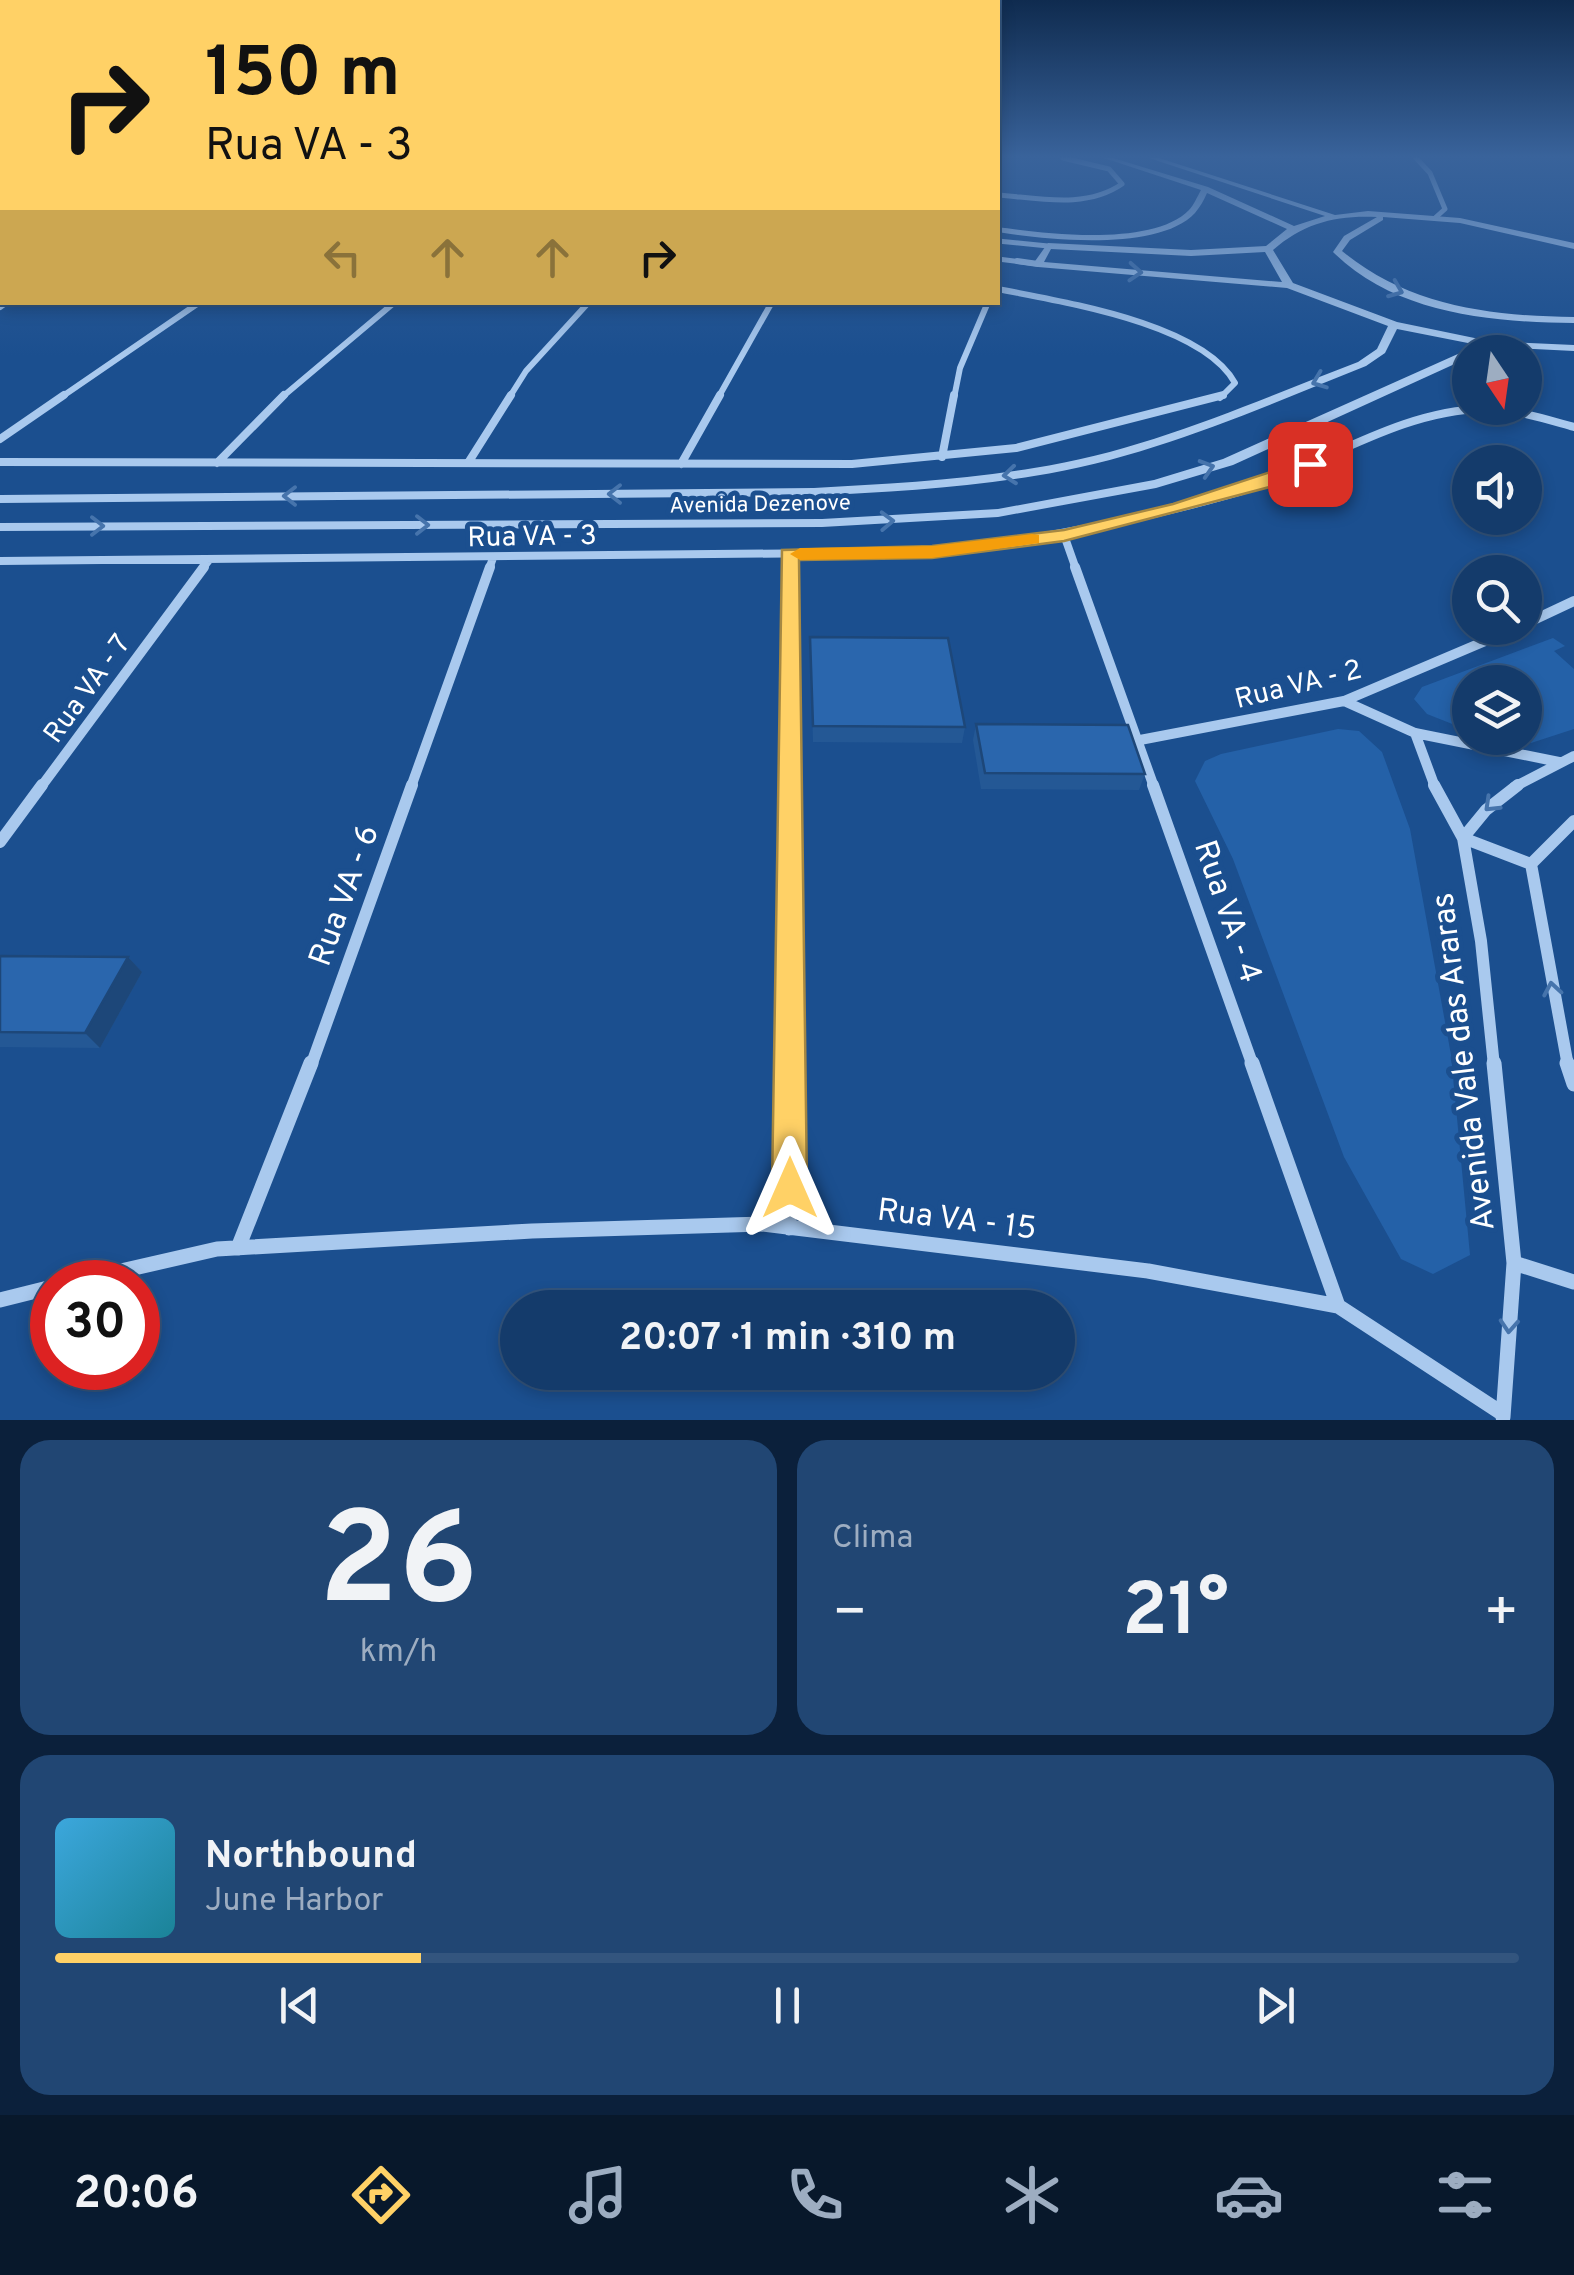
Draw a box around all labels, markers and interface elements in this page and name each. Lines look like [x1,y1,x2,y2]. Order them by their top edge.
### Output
text: 150 m [205,32,400,121]
icon: right [40,40,170,170]
text: Rua VA - 3 [205,119,413,176]
icon: left [315,230,370,285]
icon: ahead [420,230,475,285]
icon: ahead [525,230,580,285]
icon: right [630,230,685,285]
one-way arrow [1128,261,1144,283]
one-way arrow [1387,278,1404,298]
north arrow [1452,335,1542,425]
map controls [1452,335,1542,755]
one-way arrow [1312,369,1329,389]
pin [1268,422,1353,507]
icon: arrive [1283,437,1338,492]
button: sound [1452,445,1542,535]
one-way arrow [1198,460,1215,480]
one-way arrow [1001,464,1017,485]
one-way arrow [607,483,622,505]
one-way arrow [282,486,298,507]
street label: Avenida Dezenove [669,490,851,521]
one-way arrow [880,510,896,532]
one-way arrow [416,514,431,536]
one-way arrow [90,515,106,537]
street label: Rua VA - 3 [467,519,597,557]
button: search [1452,555,1542,645]
street label: Rua VA - 7 [37,628,140,751]
street label: Rua VA - 2 [1232,653,1366,719]
button: layers [1452,665,1542,755]
one-way arrow [1484,793,1502,811]
street label: Rua VA - 6 [302,820,390,972]
street label: Rua VA - 4 [1183,835,1269,989]
street label: Avenida Vale das Araras [1424,890,1506,1233]
one-way arrow [1542,981,1563,997]
position arrow [738,1136,842,1240]
street label: Rua VA - 15 [875,1191,1039,1251]
speed limit sign: 30 [30,1260,160,1390]
text: 20:07 · 1 min · 310 m [619,1315,956,1364]
one-way arrow [1499,1318,1521,1334]
text: 26 [319,1485,478,1650]
text: Clima [832,1519,913,1559]
text: 21° [1122,1567,1229,1662]
text: − [832,1580,867,1650]
text: + [1484,1580,1519,1650]
text: km/h [360,1633,437,1673]
text: Northbound [205,1833,417,1882]
text: June Harbor [205,1882,384,1922]
icon: previous [272,1978,327,2033]
icon: pause [760,1978,815,2033]
icon: next [1248,1978,1303,2033]
icon: directions [346,2160,416,2230]
icon: music [563,2160,633,2230]
icon: phone [780,2160,850,2230]
icon: climate [997,2160,1067,2230]
icon: car [1214,2160,1284,2230]
icon: filters [1430,2160,1500,2230]
text: 20:06 [73,2167,199,2224]

